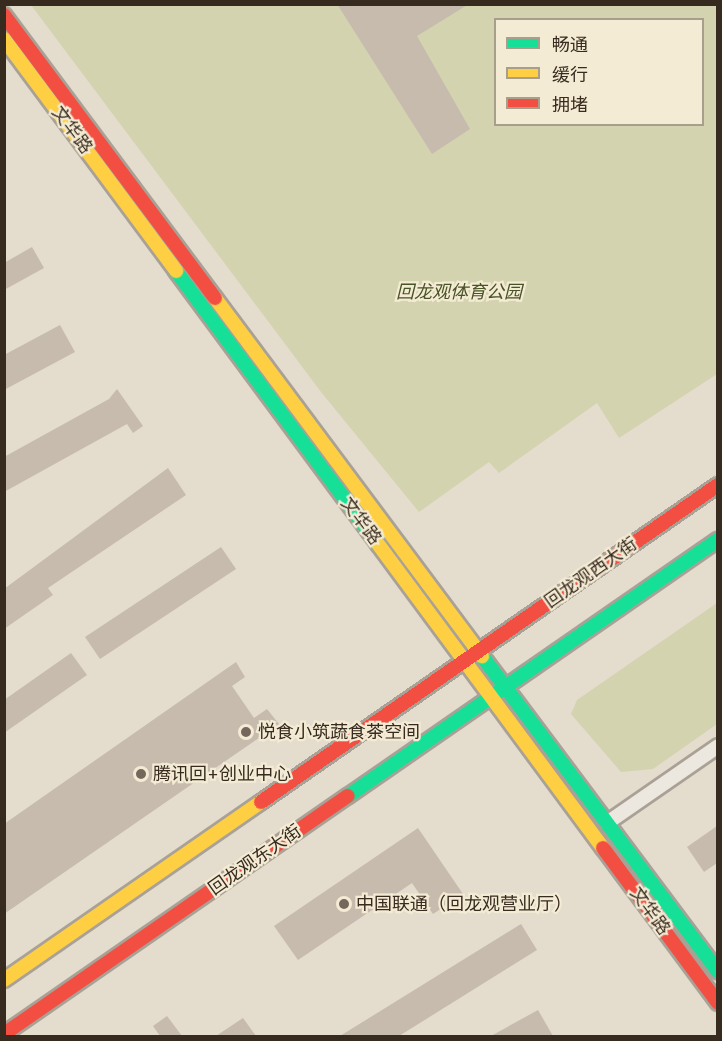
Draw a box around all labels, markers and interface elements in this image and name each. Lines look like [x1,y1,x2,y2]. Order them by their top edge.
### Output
legend [494,18,704,126]
text: 畅通 [552,33,588,56]
text: 缓行 [552,63,588,86]
text: 拥堵 [552,93,588,116]
street label: 文华路 [47,102,97,158]
park label: 回龙观体育公园 [396,281,522,303]
street label: 文华路 [336,493,386,549]
street label: 回龙观西大街 [541,533,641,613]
place label: 悦食小筑蔬食茶空间 [258,721,420,743]
marker: 悦食小筑蔬食茶空间 [239,725,253,739]
place label: 腾讯回+创业中心 [153,763,291,785]
marker: 腾讯回+创业中心 [134,767,148,781]
street label: 回龙观东大街 [205,820,305,900]
street label: 文华路 [625,883,675,939]
place label: 中国联通（回龙观营业厅） [356,893,572,915]
marker: 中国联通（回龙观营业厅） [337,897,351,911]

